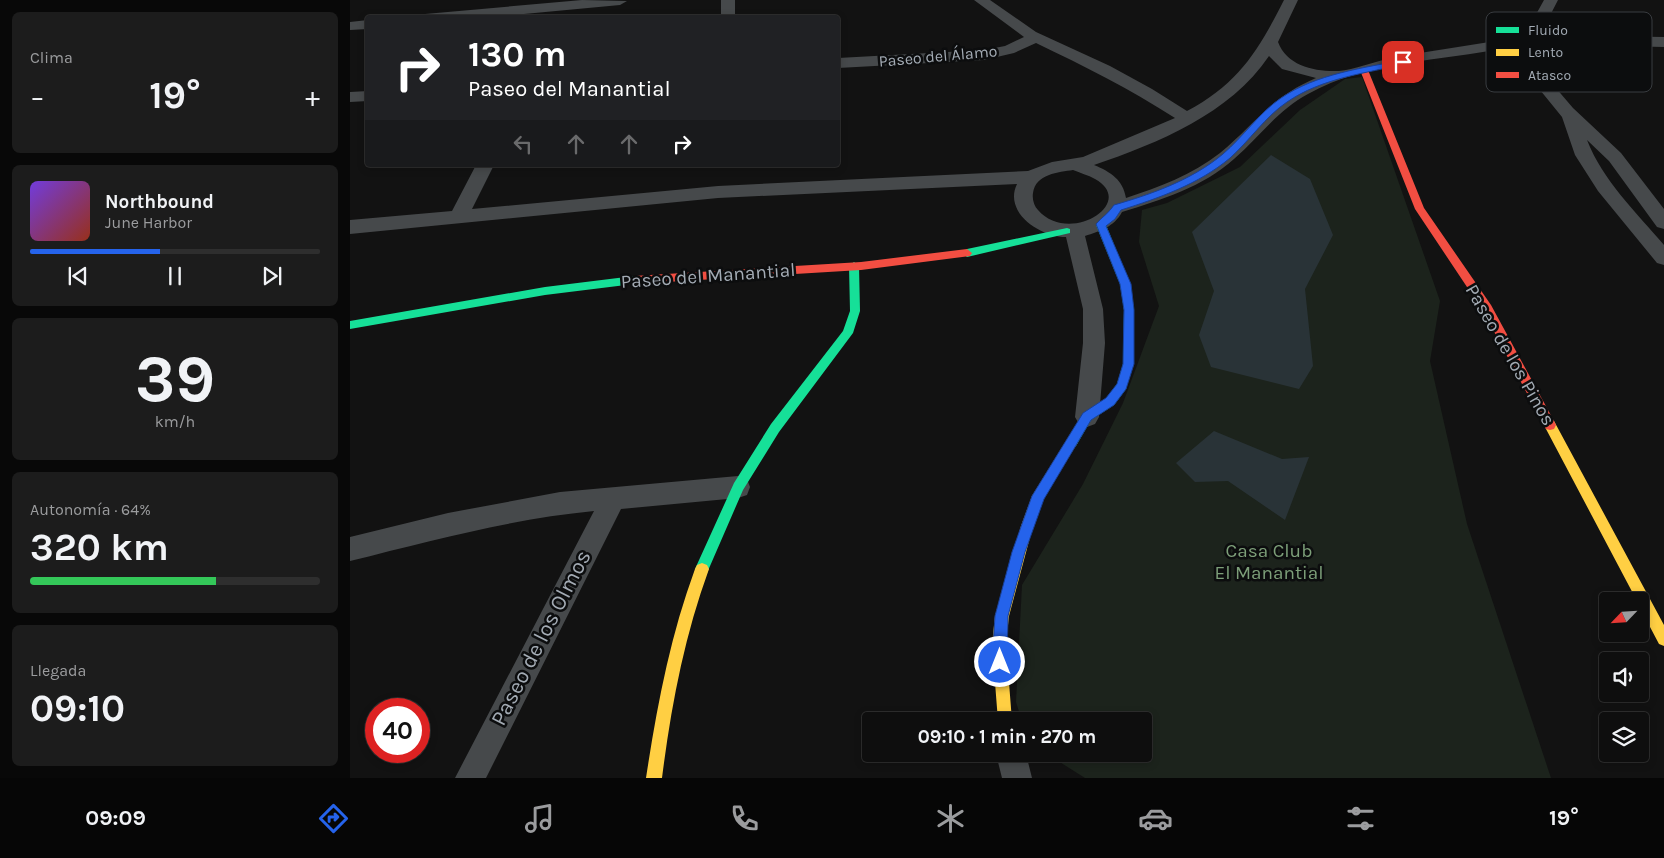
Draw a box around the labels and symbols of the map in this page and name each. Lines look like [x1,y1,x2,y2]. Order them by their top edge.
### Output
legend [1486,12,1652,92]
text: Fluido [1528,22,1568,39]
street label: Paseo del Álamo [878,41,998,71]
pin [1382,41,1424,83]
text: Lento [1528,44,1563,61]
text: Atasco [1528,67,1571,84]
street label: Paseo del Manantial [620,259,796,293]
street label: Paseo de los Pinos [1461,280,1559,430]
park label: Casa Club El Manantial [1214,540,1324,584]
street label: Paseo de los Olmos [486,546,596,730]
north arrow [1599,592,1649,642]
position arrow [973,635,1025,687]
speed limit sign: 40 [365,698,430,763]

